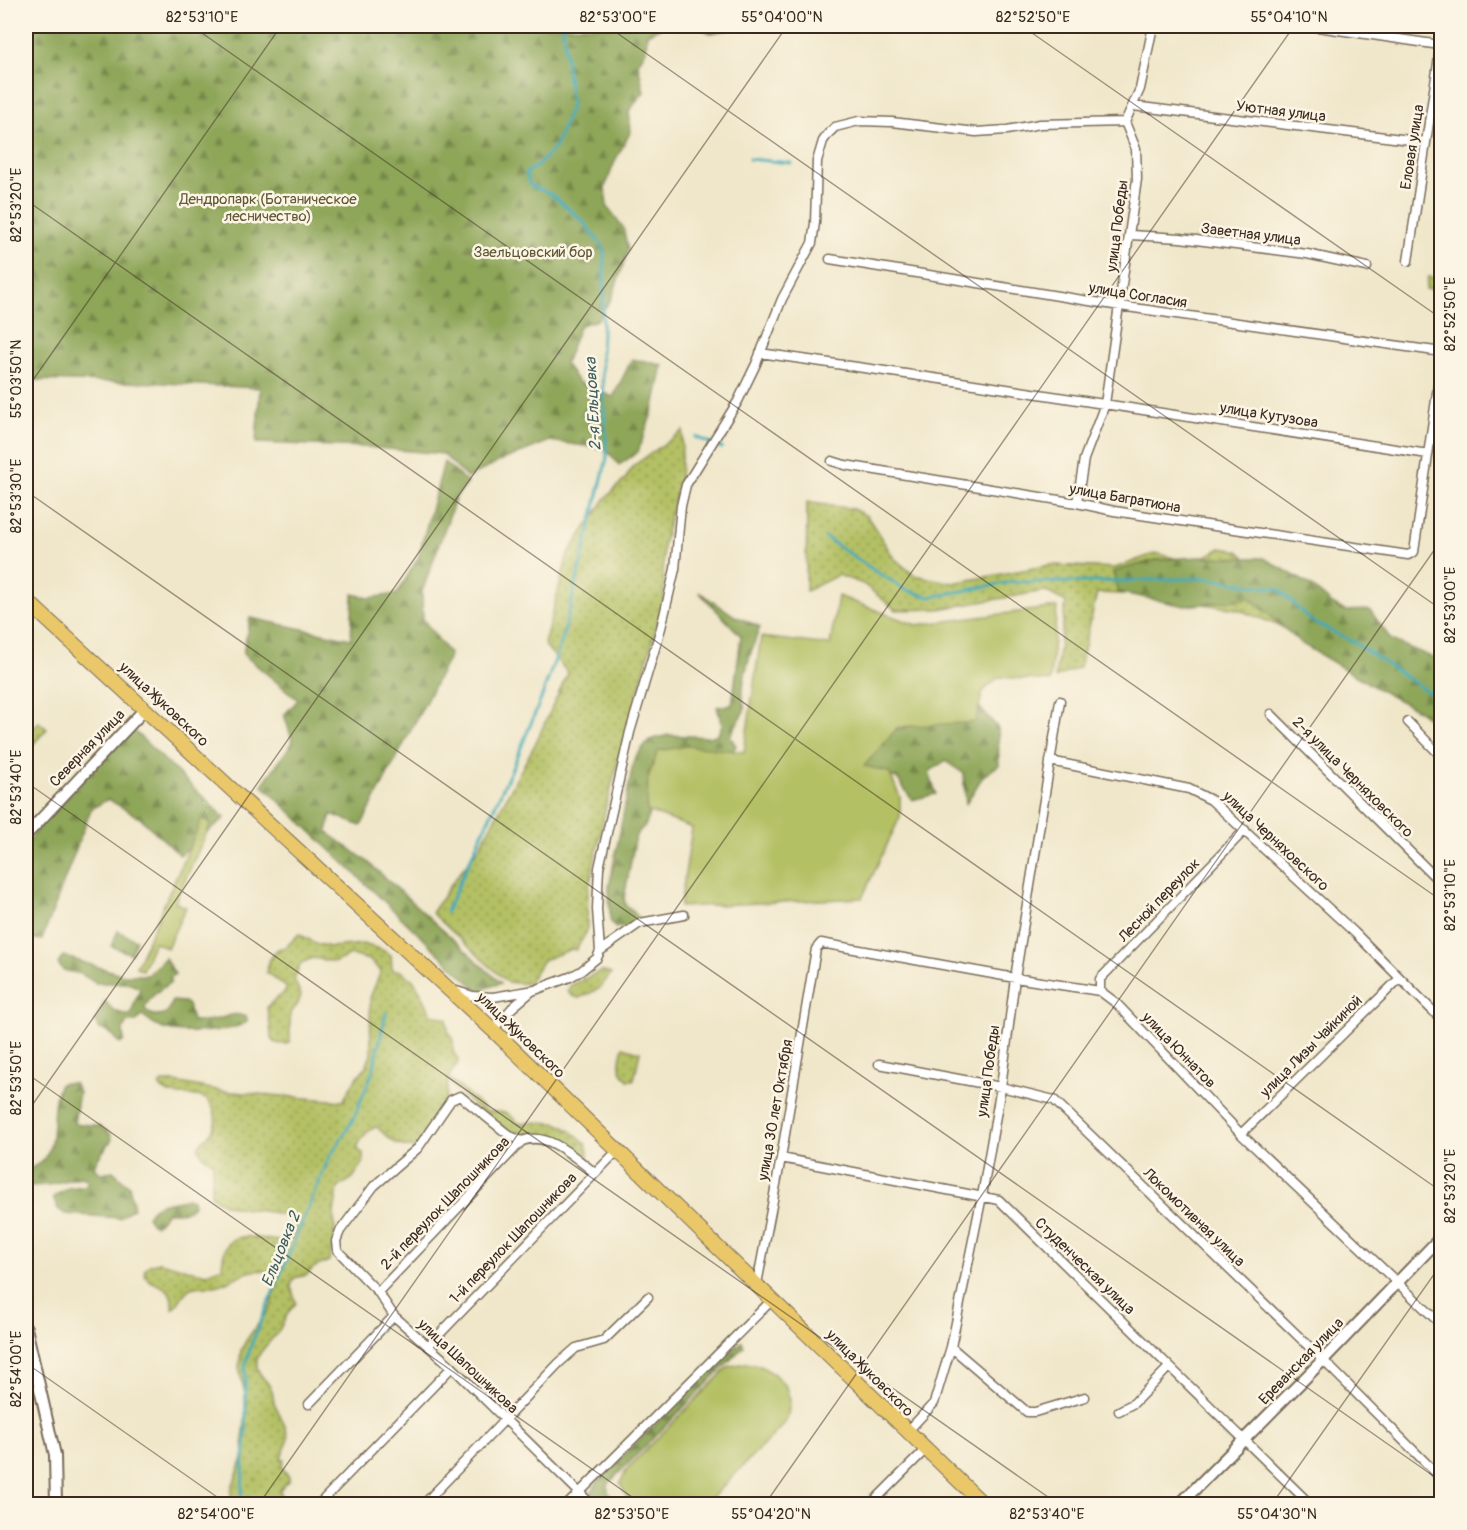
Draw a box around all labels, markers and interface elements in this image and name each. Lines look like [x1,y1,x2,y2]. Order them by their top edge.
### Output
text: 82°53'10"E [166,8,238,27]
text: 82°53'00"E [580,8,656,27]
text: 55°04'00"N [741,8,823,27]
text: 82°52'50"E [996,8,1070,27]
text: 55°04'10"N [1250,8,1328,27]
street label: Уютная улица [1235,97,1327,126]
street label: Еловая улица [1396,103,1429,191]
text: 82°53'20"E [7,168,26,242]
street label: улица Победы [1102,179,1133,274]
park label: Дендропарк (Ботаническое лесничество) [178,190,357,226]
street label: Заветная улица [1200,219,1302,250]
park label: Заельцовский бор [473,243,593,262]
text: 82°52'50"E [1441,277,1460,351]
street label: улица Согласия [1086,278,1188,313]
text: 55°03'50"N [7,339,26,419]
water label: 2-я Ельцовка [580,355,605,451]
street label: улица Кутузова [1217,398,1319,433]
text: 82°53'30"E [7,459,26,533]
street label: улица Багратиона [1067,479,1182,518]
text: 82°53'00"E [1441,567,1460,643]
street label: улица Жуковского [114,657,212,751]
street label: Северная улица [46,706,129,791]
street label: 2-я улица Черняховского [1288,713,1417,842]
text: 82°53'40"E [7,749,26,824]
street label: улица Черняховского [1218,787,1333,895]
street label: Лесной переулок [1114,854,1204,947]
text: 82°53'10"E [1441,859,1460,931]
street label: улица Жуковского [472,988,569,1082]
street label: улица Лизы Чайкиной [1256,991,1366,1102]
street label: улица Юннатов [1137,1008,1220,1092]
street label: улица Победы [973,1024,1004,1119]
street label: улица 30 лет Октября [754,1038,797,1183]
text: 82°53'50"E [7,1041,26,1115]
street label: 2-й переулок Шапошникова [377,1133,514,1274]
text: 82°53'20"E [1441,1149,1460,1223]
street label: Локомотивная улица [1138,1163,1249,1271]
street label: 1-й переулок Шапошникова [446,1169,581,1308]
water label: Ельцовка 2 [257,1207,306,1290]
street label: Студенческая улица [1031,1214,1139,1319]
street label: улица Шапошникова [413,1314,522,1418]
street label: Ереванская улица [1255,1314,1348,1409]
street label: улица Жуковского [821,1325,917,1421]
text: 82°54'00"E [7,1330,26,1407]
text: 82°54'00"E [178,1505,255,1524]
text: 82°53'50"E [595,1505,669,1524]
text: 55°04'20"N [731,1505,811,1524]
text: 82°53'40"E [1010,1505,1085,1524]
text: 55°04'30"N [1237,1505,1317,1524]

